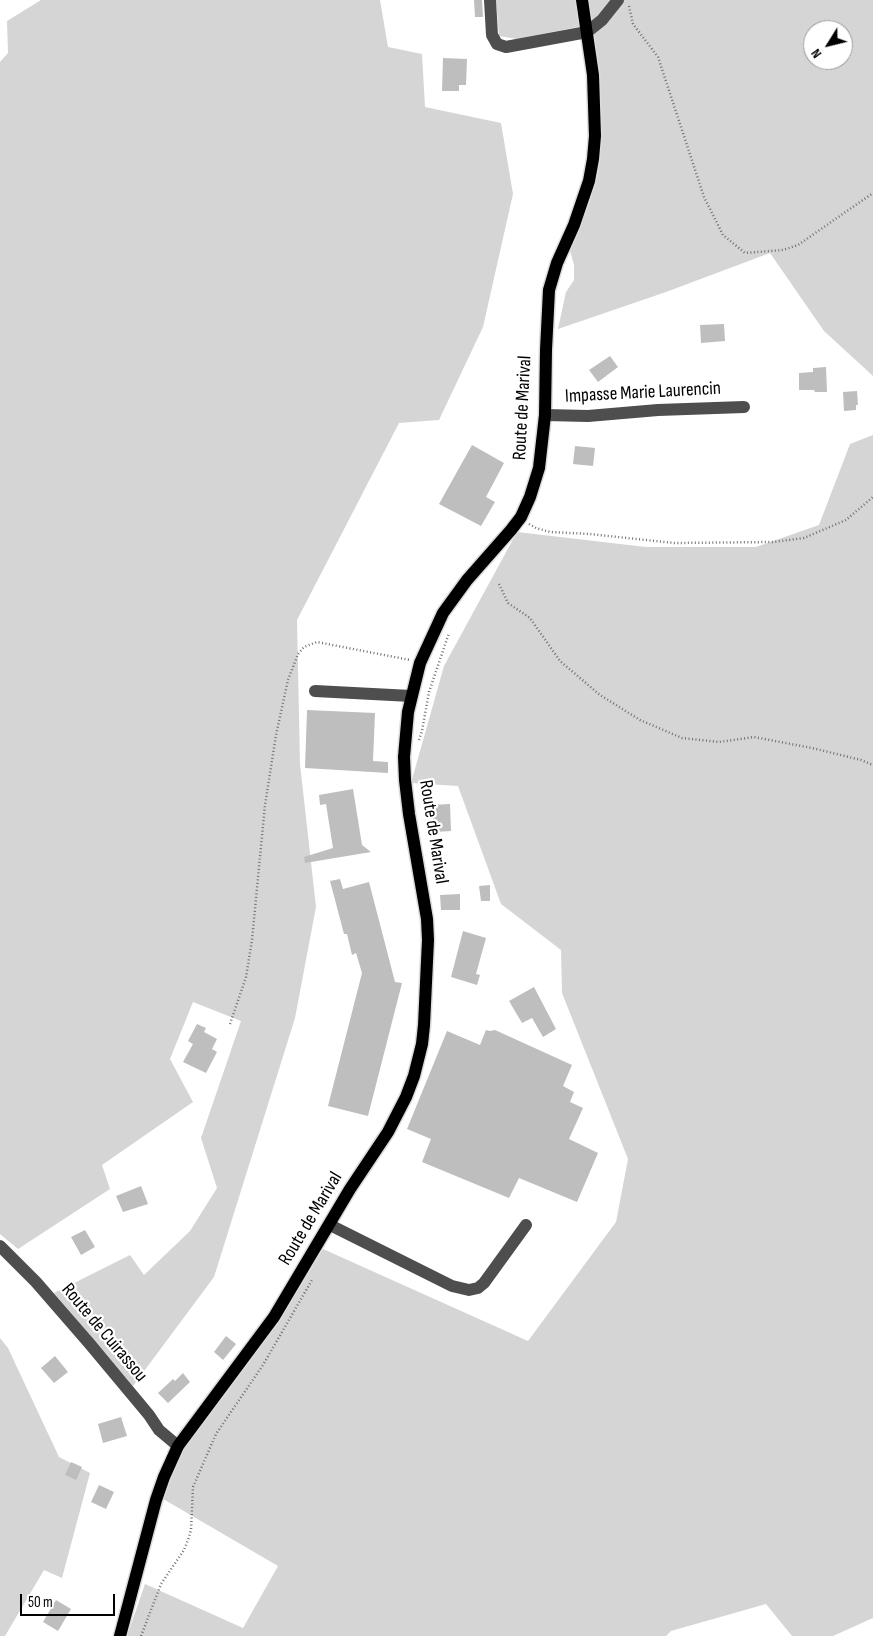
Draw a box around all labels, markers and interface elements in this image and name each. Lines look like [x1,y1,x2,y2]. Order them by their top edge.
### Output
north arrow [803,20,853,70]
text: N [807,46,825,62]
street label: Route de Marival [509,355,537,461]
street label: Impasse Marie Laurencin [565,378,721,408]
street label: Route de Marival [414,778,452,886]
street label: Route de Marival [274,1168,348,1270]
street label: Route de Cuirassou [56,1279,152,1387]
scale bar [22,1584,118,1616]
text: 50 m [28,1593,53,1612]

